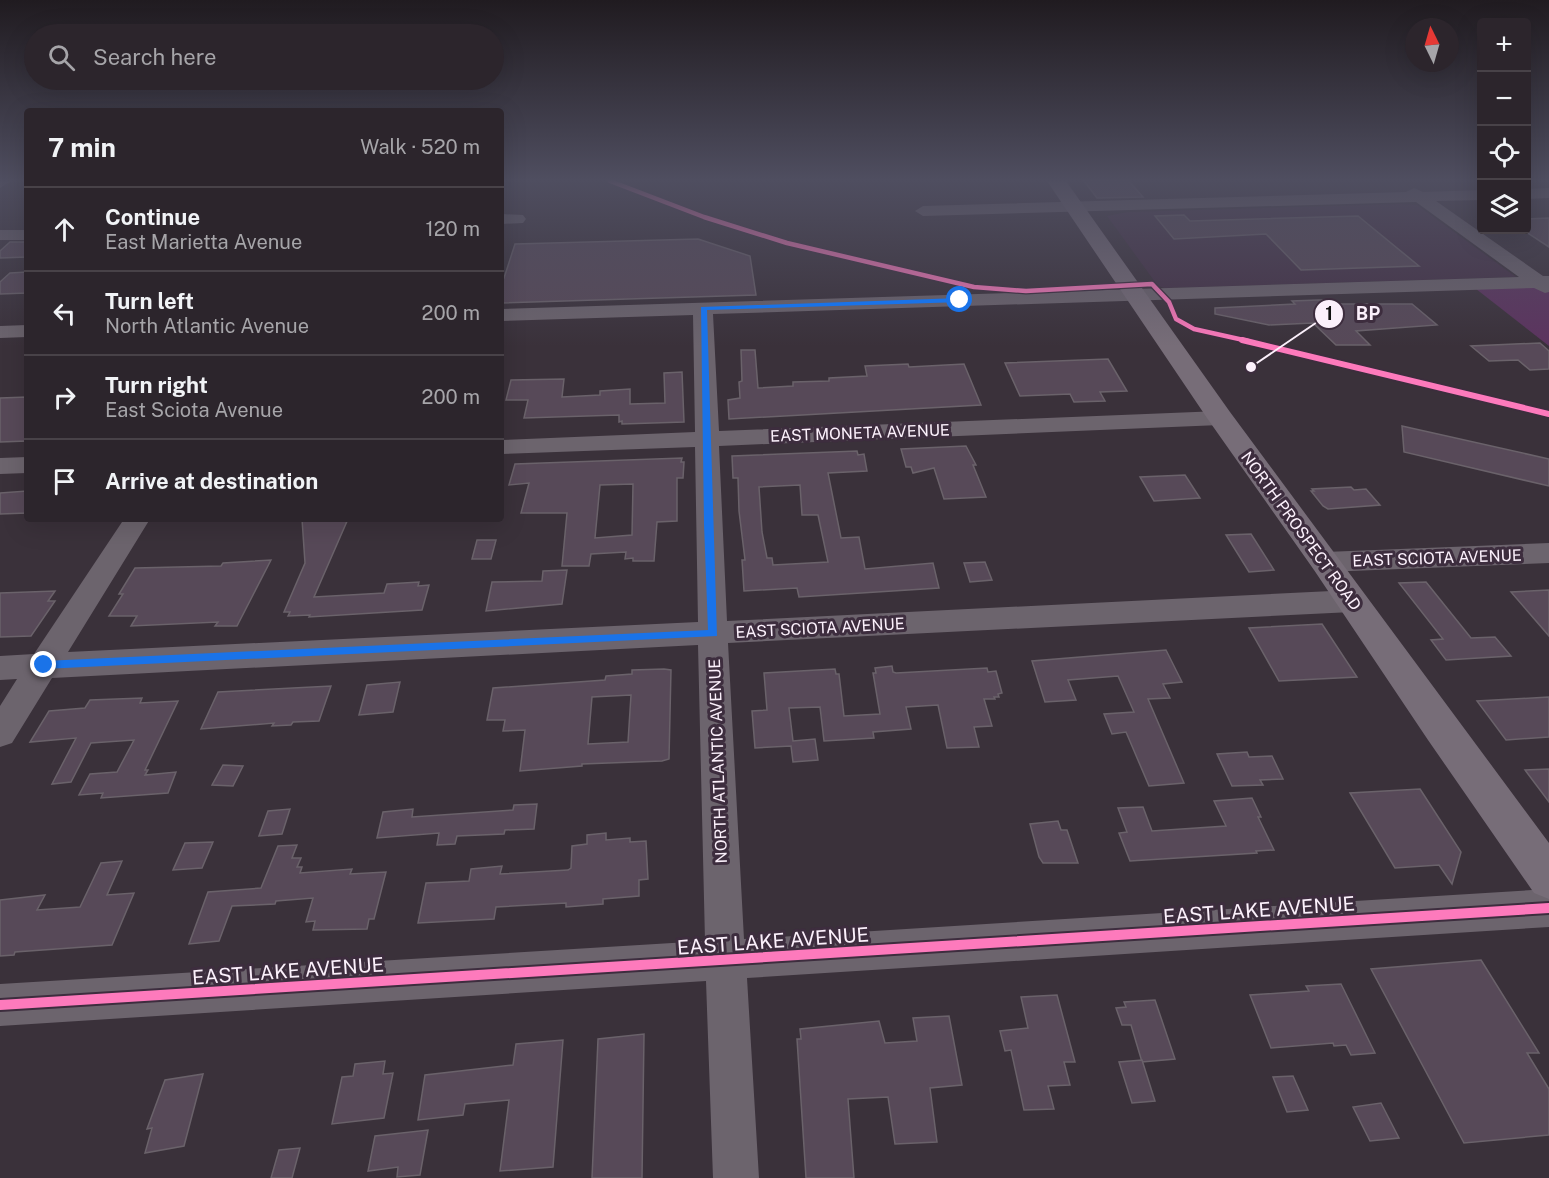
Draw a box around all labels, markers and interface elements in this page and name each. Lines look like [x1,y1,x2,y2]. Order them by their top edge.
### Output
north arrow [1405,18,1459,72]
map controls [1477,18,1531,234]
button: + [1477,18,1531,72]
search box [24,24,504,90]
icon: search [45,41,78,74]
text: Search here [93,44,217,70]
button: − [1477,72,1531,126]
button: locate [1477,126,1531,180]
text: 7 min [48,132,116,163]
text: Walk · 520 m [360,135,480,159]
button: layers [1477,180,1531,234]
text: Continue [105,204,200,230]
icon: ahead [48,213,81,246]
text: 120 m [426,217,480,241]
text: East Marietta Avenue [105,230,302,254]
route start [946,286,972,312]
text: Turn left [105,288,194,314]
callout: BP [1314,296,1392,332]
icon: left [48,297,81,330]
text: 200 m [422,301,480,325]
text: 1 [1325,303,1333,324]
text: BP [1356,303,1380,324]
text: North Atlantic Avenue [105,314,309,338]
text: Turn right [105,372,208,398]
icon: right [48,381,81,414]
text: 200 m [422,385,480,409]
text: East Sciota Avenue [105,398,283,422]
street label: EAST MONETA AVENUE [770,420,950,446]
street label: NORTH PROSPECT ROAD [1237,448,1365,614]
icon: arrive [48,465,81,498]
text: Arrive at destination [105,468,318,494]
street label: EAST SCIOTA AVENUE [1352,546,1522,570]
street label: EAST SCIOTA AVENUE [735,614,905,642]
route end [30,651,56,677]
street label: NORTH ATLANTIC AVENUE [705,658,731,864]
street label: EAST LAKE AVENUE [1162,891,1356,929]
street label: EAST LAKE AVENUE [676,922,870,960]
street label: EAST LAKE AVENUE [191,952,385,990]

